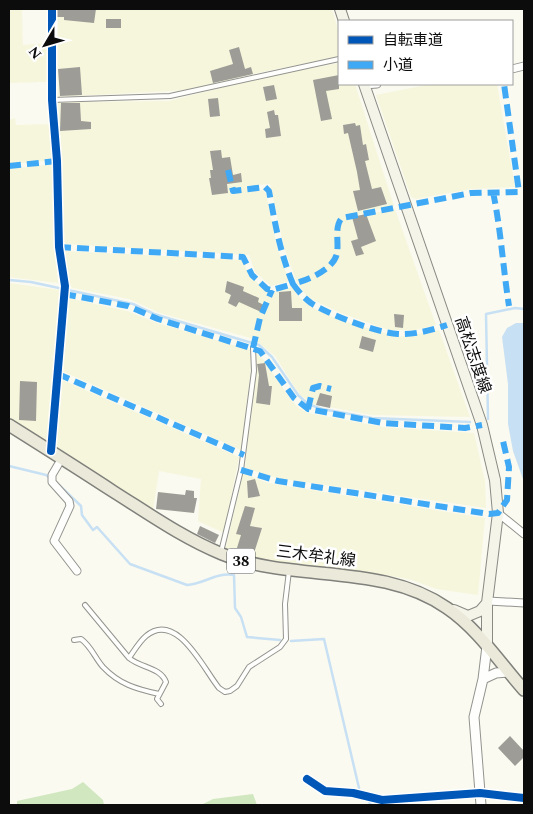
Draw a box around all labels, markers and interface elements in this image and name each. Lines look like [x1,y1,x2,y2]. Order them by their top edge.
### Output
north arrow [20,20,70,70]
legend [338,20,513,85]
text: 自転車道 [383,29,443,52]
text: N [23,42,47,64]
text: 小道 [383,54,413,77]
street label: 高松志度線 [449,313,497,397]
street label: 三木牟礼線 [275,539,357,573]
road number: 38 [227,548,255,574]

